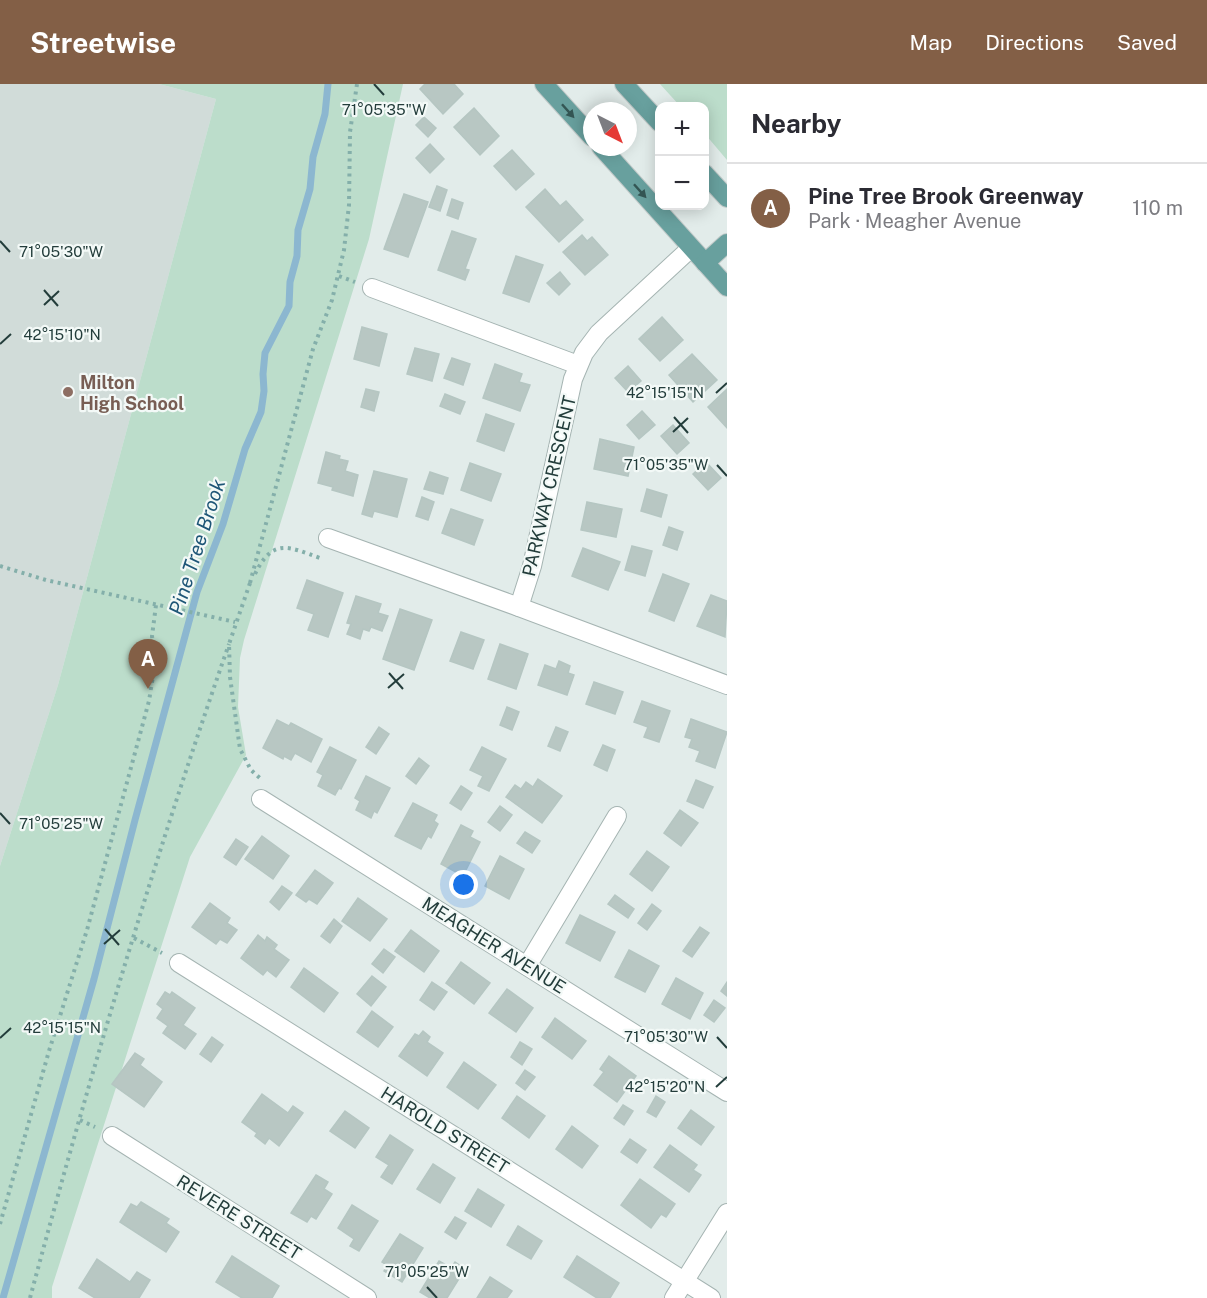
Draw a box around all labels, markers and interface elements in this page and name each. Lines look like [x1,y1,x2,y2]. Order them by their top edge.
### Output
text: Streetwise [30,26,176,59]
text: Map [910,30,952,55]
text: Directions [985,30,1084,55]
text: Saved [1117,30,1177,55]
text: 71°05'35"W [342,101,426,118]
north arrow [583,102,637,156]
map controls [655,102,709,210]
button: + [655,102,709,156]
one-way arrow [561,103,575,118]
text: Nearby [751,108,841,139]
button: − [655,156,709,210]
one-way arrow [633,183,647,198]
text: Pine Tree Brook Greenway [808,183,1084,209]
text: A [763,196,778,220]
text: 110 m [1132,196,1183,220]
text: Park · Meagher Avenue [808,209,1021,233]
text: 71°05'30"W [19,243,103,260]
text: 42°15'10"N [23,326,101,343]
place label: Milton High School [80,372,184,414]
text: 42°15'15"N [626,384,704,401]
marker: Milton High School [61,385,75,399]
street label: PARKWAY CRESCENT [518,393,580,578]
text: 71°05'35"W [624,456,708,473]
water label: Pine Tree Brook [164,476,230,618]
pin: A [128,640,168,689]
text: 71°05'25"W [19,815,103,832]
your location [449,870,478,899]
street label: MEAGHER AVENUE [418,892,570,998]
text: 42°15'15"N [23,1019,101,1036]
text: 71°05'30"W [624,1028,708,1045]
text: 42°15'20"N [625,1078,705,1095]
street label: HAROLD STREET [377,1082,513,1178]
street label: REVERE STREET [173,1170,305,1264]
text: 71°05'25"W [385,1263,469,1280]

